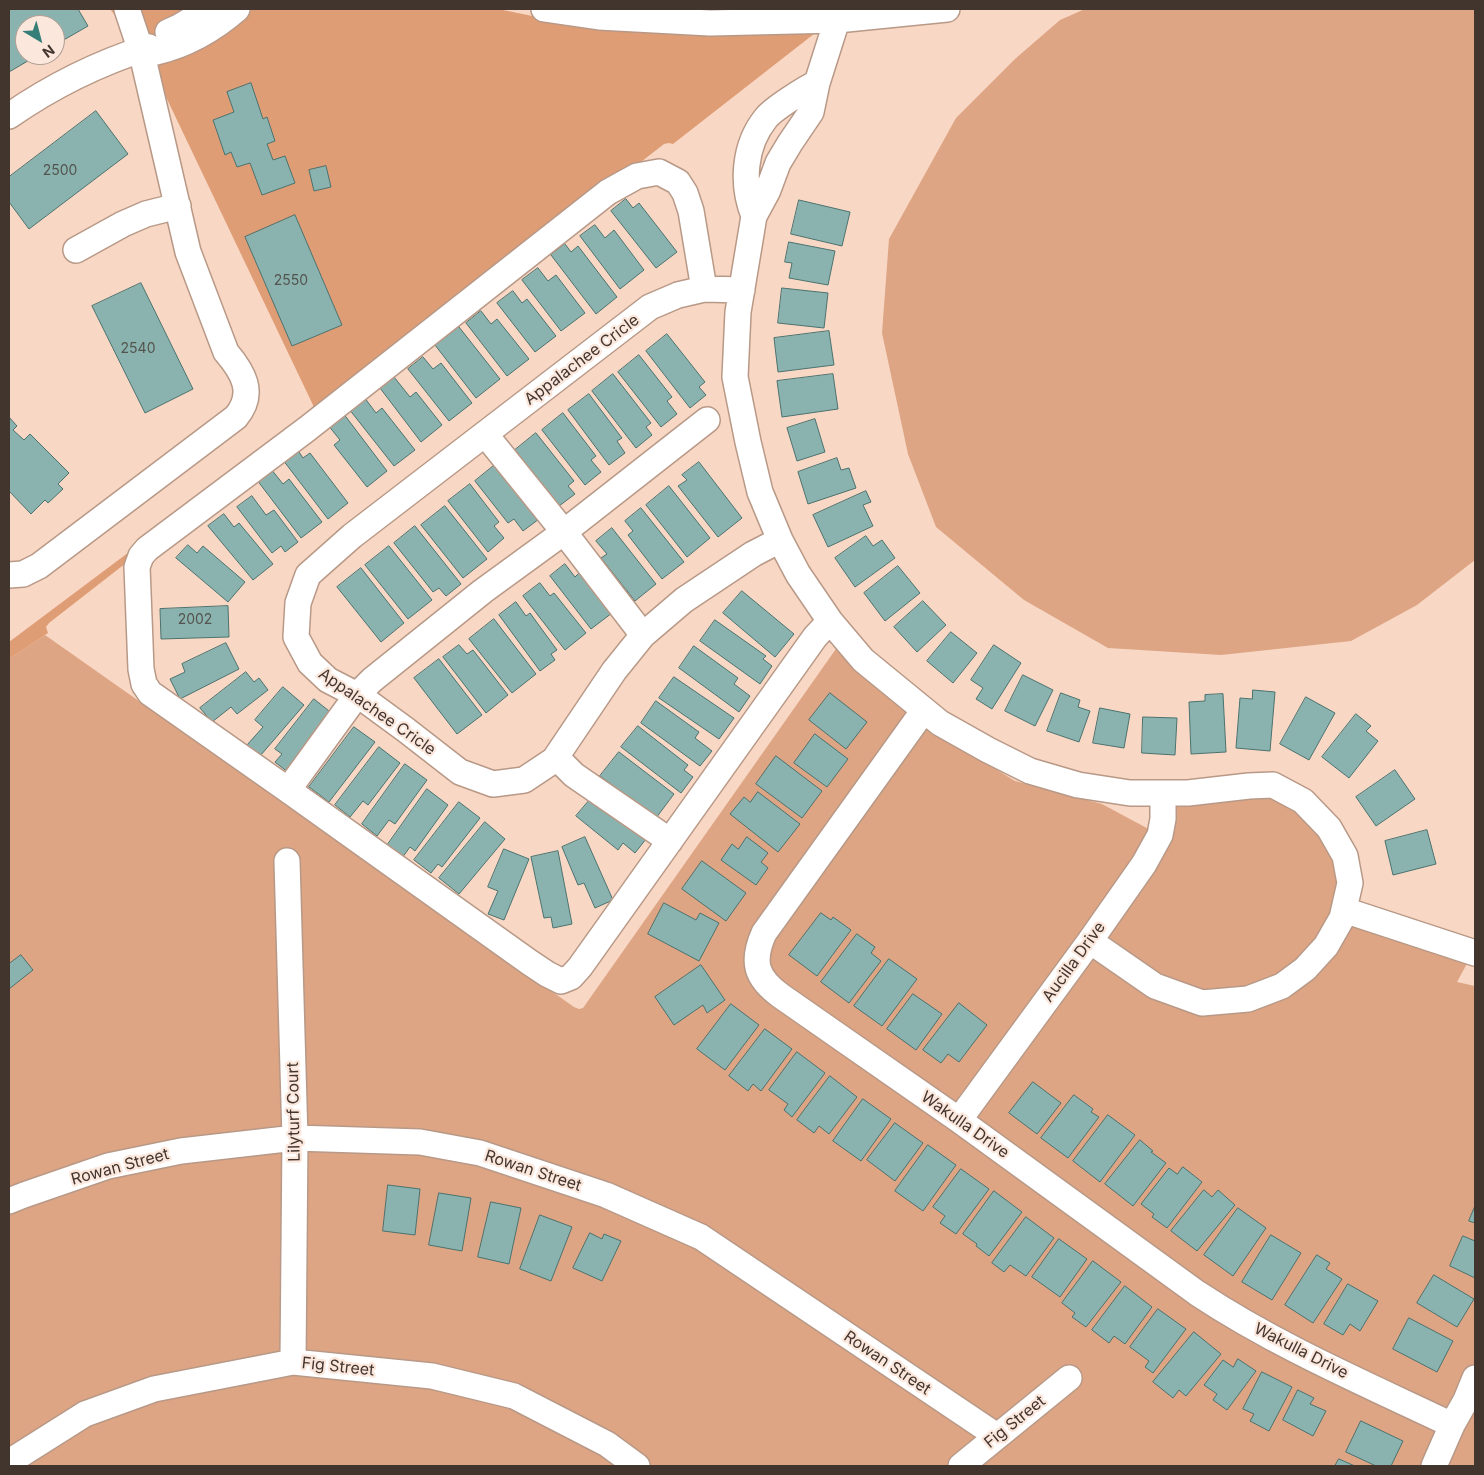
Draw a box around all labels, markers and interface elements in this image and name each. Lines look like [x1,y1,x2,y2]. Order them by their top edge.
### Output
north arrow [15,15,65,65]
text: N [39,42,58,62]
house number: 2500 [43,163,77,179]
house number: 2550 [274,273,308,289]
street label: Appalachee Cricle [521,311,643,409]
house number: 2540 [121,341,155,357]
house number: 2002 [178,612,212,628]
street label: Appalachee Cricle [315,664,439,760]
street label: Aucilla Drive [1038,918,1110,1006]
street label: Lilyturf Court [284,1062,304,1162]
street label: Wakulla Drive [917,1088,1013,1162]
street label: Rowan Street [69,1145,171,1189]
street label: Rowan Street [482,1146,584,1196]
street label: Wakulla Drive [1251,1319,1351,1383]
street label: Rowan Street [840,1327,934,1399]
street label: Fig Street [301,1354,375,1380]
street label: Fig Street [981,1392,1049,1452]

